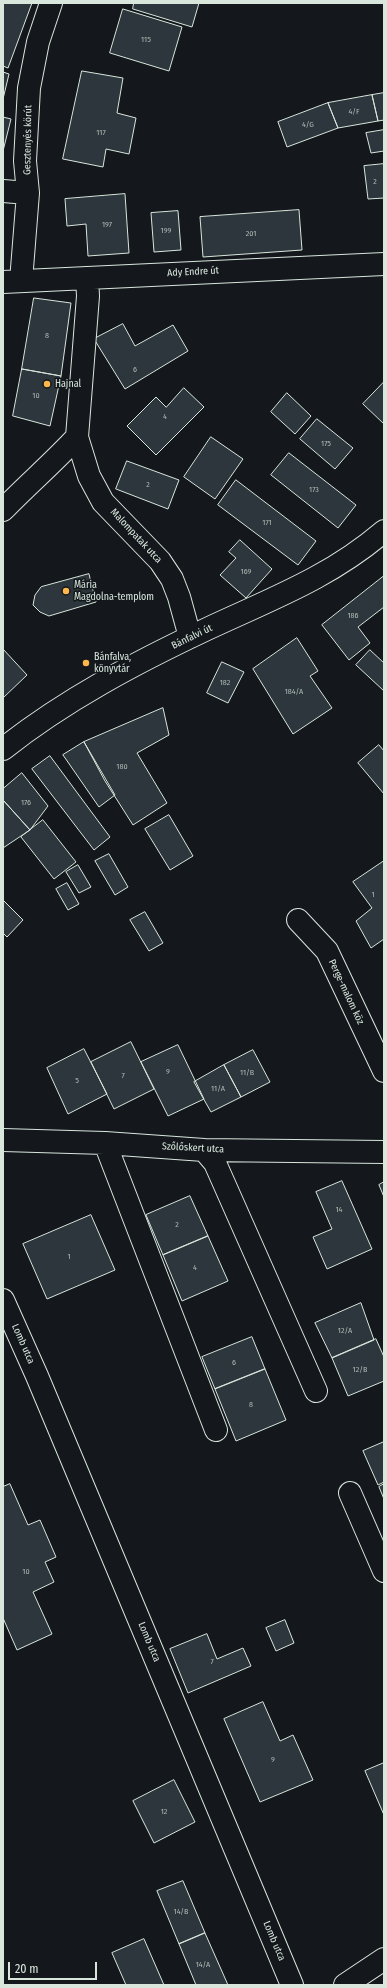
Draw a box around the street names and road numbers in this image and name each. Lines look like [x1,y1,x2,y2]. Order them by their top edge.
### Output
street label: Gesztenyés körút [21,105,35,175]
street label: Ady Endre út [167,265,219,279]
street label: Malompatak utca [108,506,164,566]
street label: Bánfalvi út [170,622,214,652]
street label: Perge-malom köz [326,958,366,1026]
street label: Szőlőskert utca [162,1140,224,1156]
street label: Lomb utca [9,1322,37,1366]
street label: Lomb utca [135,1620,163,1664]
street label: Lomb utca [260,1919,288,1963]

